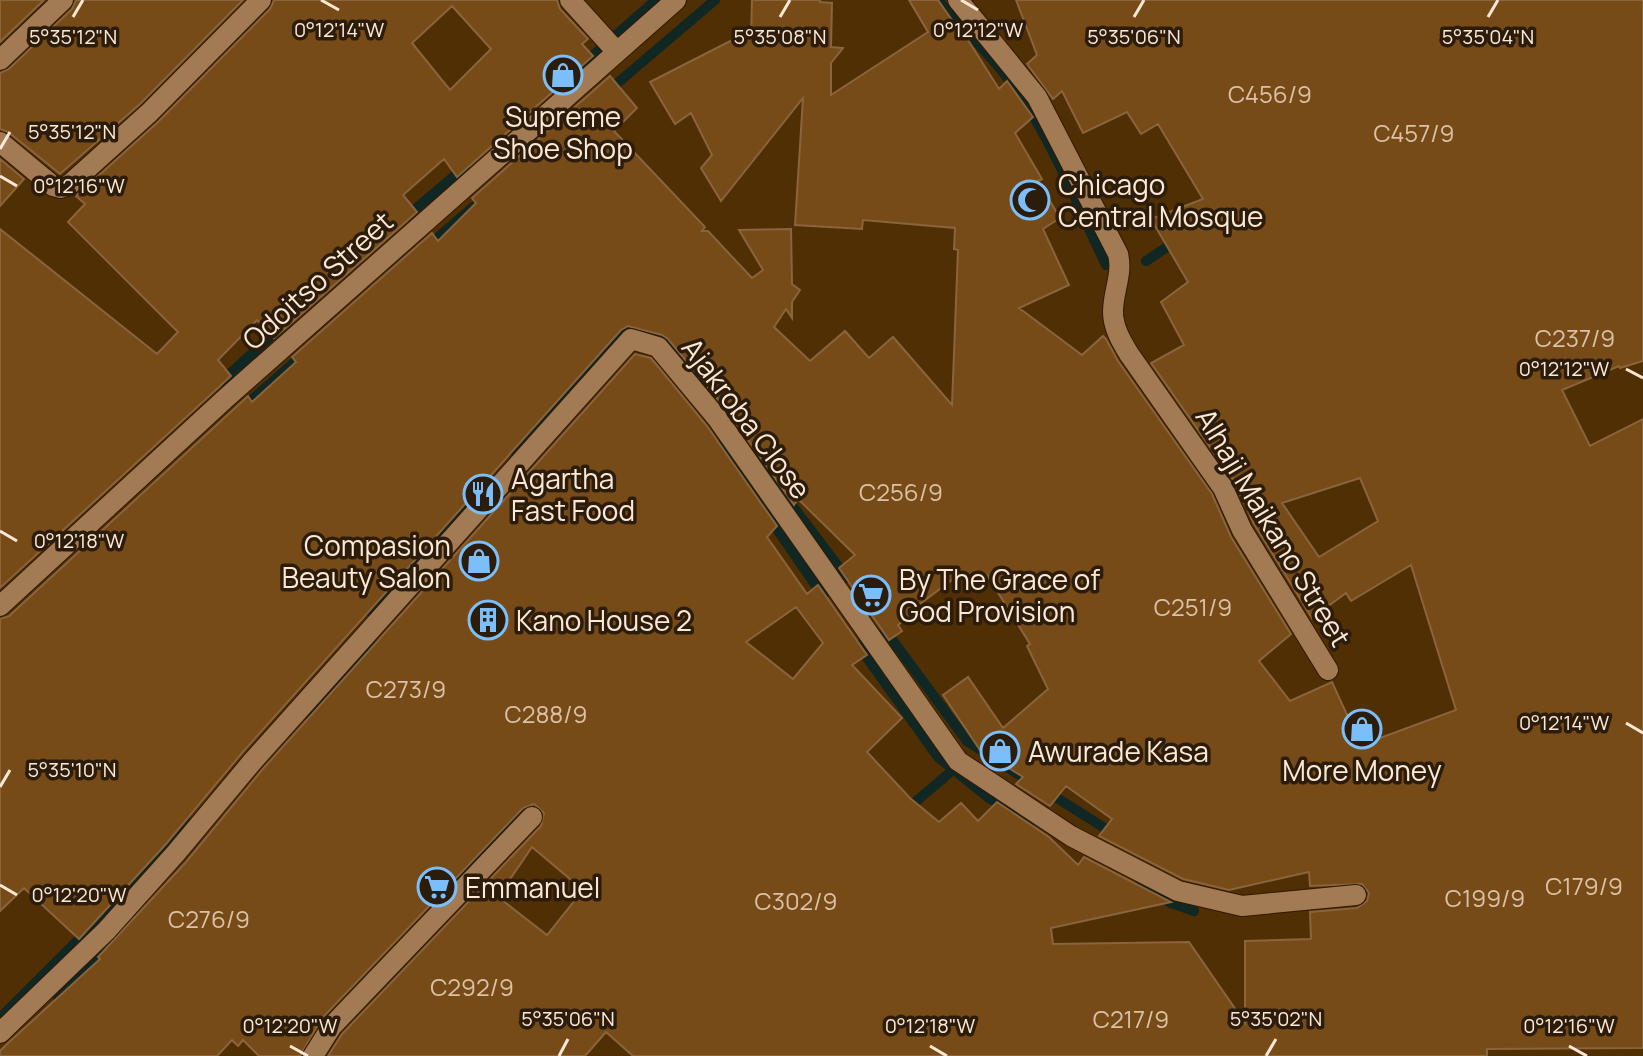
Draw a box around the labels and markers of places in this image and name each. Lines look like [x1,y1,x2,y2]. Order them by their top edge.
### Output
shop icon: Supreme Shoe Shop [542,54,584,96]
place label: Supreme Shoe Shop [493,97,633,167]
place label: Chicago Central Mosque [1058,165,1263,235]
mosque icon: Chicago Central Mosque [1009,179,1051,221]
place label: Agartha Fast Food [511,459,635,529]
restaurant icon: Agartha Fast Food [462,473,504,515]
place label: Compasion Beauty Salon [282,526,451,596]
shop icon: Compasion Beauty Salon [458,540,500,582]
place label: By The Grace of God Provision [899,560,1100,630]
supermarket icon: By The Grace of God Provision [850,574,892,616]
building icon: Kano House 2 [467,599,509,641]
place label: Kano House 2 [516,601,692,639]
shop icon: More Money [1341,708,1383,750]
shop icon: Awurade Kasa [979,730,1021,772]
place label: Awurade Kasa [1028,732,1209,770]
place label: More Money [1282,751,1442,789]
supermarket icon: Emmanuel [416,866,458,908]
place label: Emmanuel [465,868,600,906]

